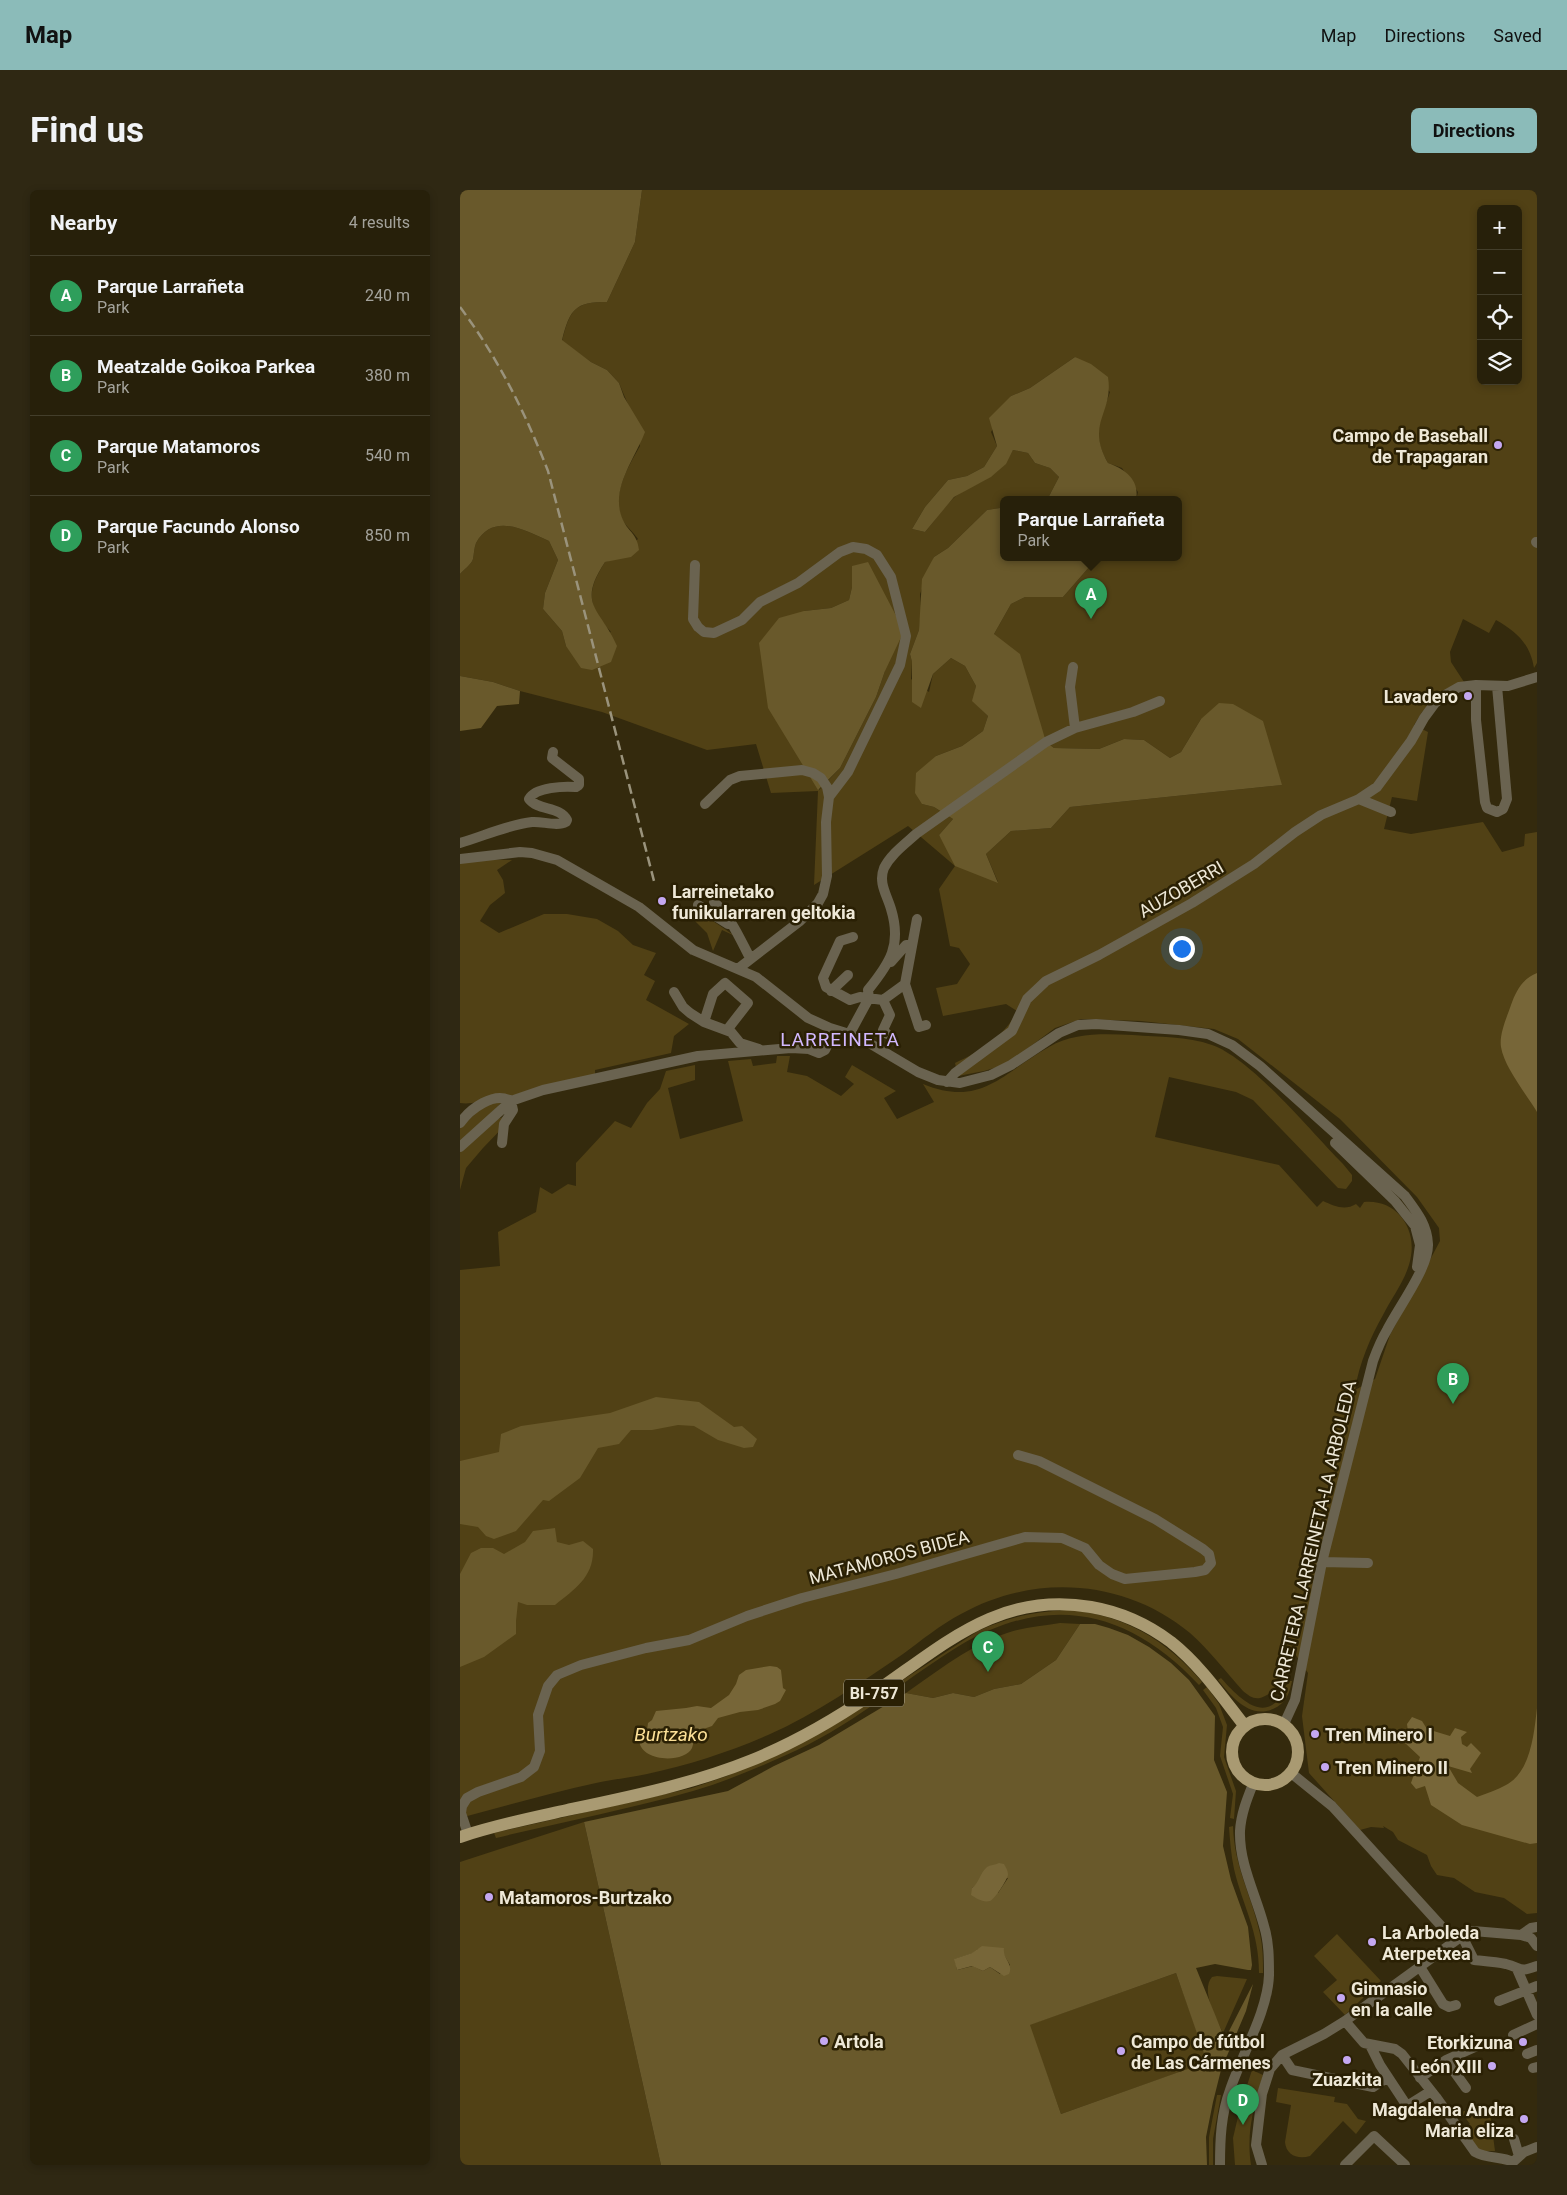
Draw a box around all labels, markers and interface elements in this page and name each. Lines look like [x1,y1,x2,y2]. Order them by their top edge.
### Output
text: Map [25,21,72,49]
text: Map [1321,25,1356,46]
text: Directions [1384,25,1465,46]
text: Saved [1493,25,1542,46]
button: Directions [1411,108,1537,153]
text: Find us [30,110,144,151]
map controls [1477,205,1522,385]
button: + [1477,205,1522,250]
text: Nearby [50,211,117,235]
text: 4 results [349,213,410,232]
button: − [1477,250,1522,295]
text: Parque Larrañeta [97,275,244,298]
text: A [61,286,71,305]
text: 240 m [365,286,410,305]
button: locate [1477,295,1522,340]
text: Park [97,298,129,317]
button: layers [1477,340,1522,385]
text: Meatzalde Goikoa Parkea [97,355,315,378]
text: B [61,366,71,385]
text: 380 m [365,366,410,385]
text: Park [97,378,129,397]
place label: Campo de Baseball de Trapagaran [1333,425,1488,467]
text: Parque Matamoros [97,435,260,458]
marker: Campo de Baseball de Trapagaran [1492,439,1504,451]
text: C [61,446,71,465]
text: 540 m [365,446,410,465]
text: Park [97,458,129,477]
popup [1000,496,1182,561]
text: Parque Larrañeta [1017,508,1165,531]
text: Parque Facundo Alonso [97,515,300,538]
text: D [61,526,71,545]
text: 850 m [365,526,410,545]
text: Park [1017,531,1050,550]
text: Park [97,538,129,557]
pin: A [1075,578,1107,619]
place label: Lavadero [1384,686,1458,707]
marker: Lavadero [1462,690,1474,702]
street label: AUZOBERRI [1135,856,1227,922]
place label: Larreinetako funikularraren geltokia [672,881,856,923]
marker: Larreinetako funikularraren geltokia [656,895,668,907]
your location [1169,936,1195,962]
district label: LARREINETA [780,1028,900,1051]
pin: B [1437,1363,1469,1404]
street label: CARRETERA LARREINETA-LA ARBOLEDA [1266,1378,1360,1704]
street label: MATAMOROS BIDEA [807,1525,972,1588]
pin: C [972,1631,1004,1672]
road number: BI-757 [844,1680,904,1706]
water label: Burtzako [634,1723,708,1746]
place label: Tren Minero I [1325,1724,1433,1745]
marker: Tren Minero I [1309,1728,1321,1740]
place label: Tren Minero II [1335,1757,1448,1778]
marker: Tren Minero II [1319,1761,1331,1773]
place label: Matamoros-Burtzako [499,1887,672,1908]
marker: Matamoros-Burtzako [483,1891,495,1903]
place label: La Arboleda Aterpetxea [1382,1922,1479,1964]
marker: La Arboleda Aterpetxea [1366,1936,1378,1948]
place label: Gimnasio en la calle [1351,1978,1433,2020]
marker: Gimnasio en la calle [1335,1992,1347,2004]
place label: Artola [834,2031,884,2052]
place label: Campo de fútbol de Las Cármenes [1131,2031,1271,2073]
place label: Etorkizuna [1427,2032,1513,2053]
marker: Artola [818,2035,830,2047]
marker: Etorkizuna [1517,2036,1529,2048]
marker: Campo de fútbol de Las Cármenes [1115,2045,1127,2057]
marker: Zuazkita [1341,2054,1353,2066]
place label: León XIII [1411,2056,1482,2077]
marker: León XIII [1486,2060,1498,2072]
place label: Zuazkita [1312,2069,1382,2090]
pin: D [1227,2084,1259,2125]
place label: Magdalena Andra Maria eliza [1372,2099,1514,2141]
marker: Magdalena Andra Maria eliza [1518,2113,1530,2125]

